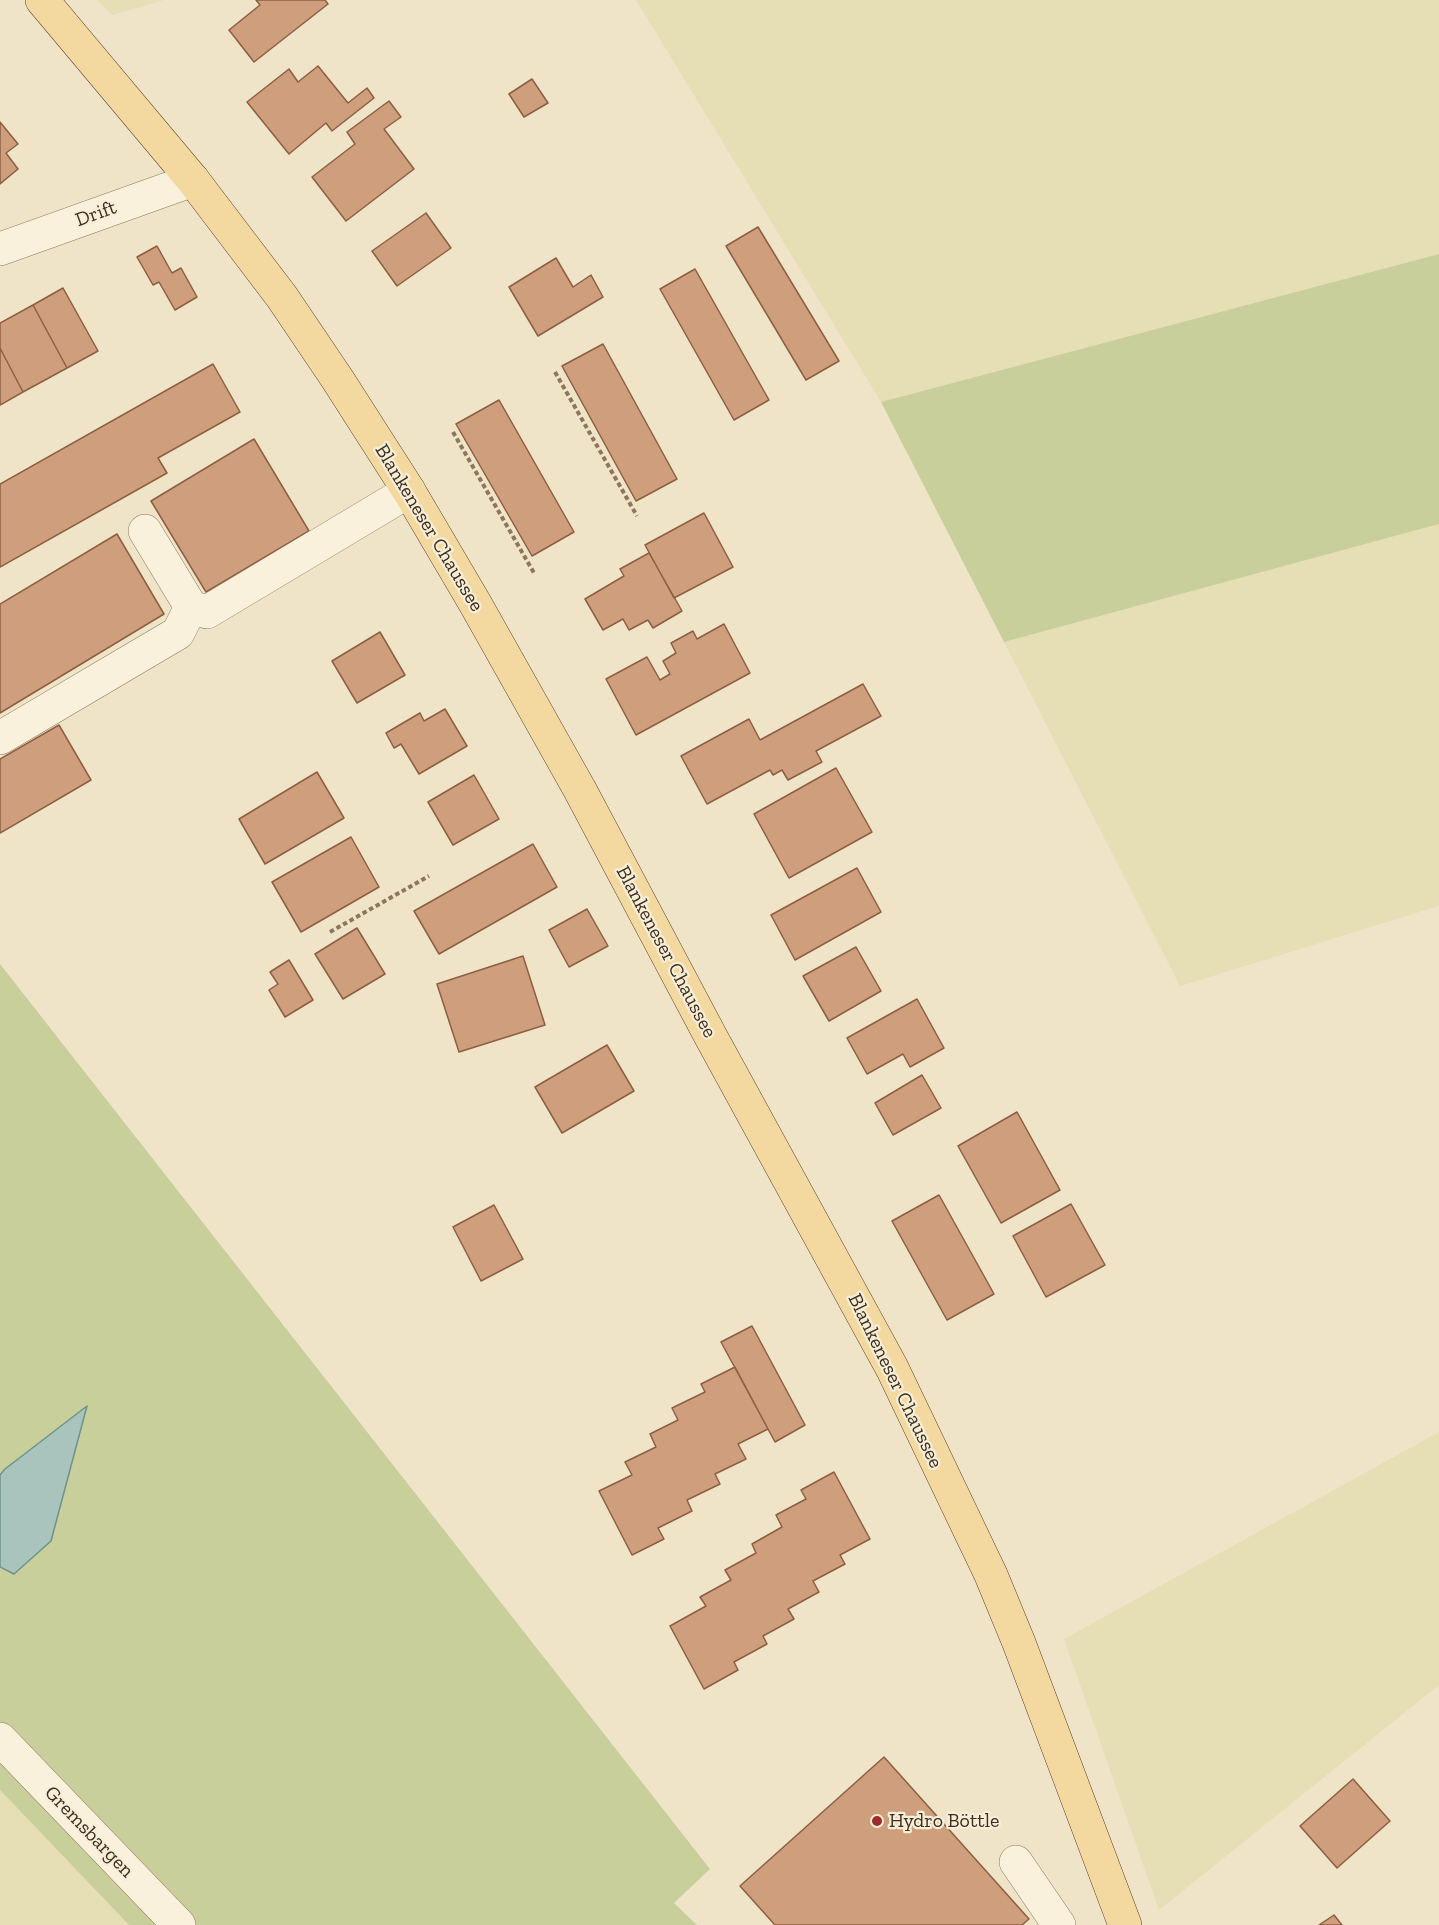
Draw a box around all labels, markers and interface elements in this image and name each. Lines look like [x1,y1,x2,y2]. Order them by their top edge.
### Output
street label: Drift [72,196,120,232]
street label: Blankeneser Chaussee [369,440,489,616]
street label: Blankeneser Chaussee [611,862,721,1042]
street label: Blankeneser Chaussee [842,1290,948,1472]
street label: Gremsbargen [39,1781,139,1883]
place label: Hydro Böttle [889,1809,999,1833]
marker: Hydro Böttle [870,1814,884,1828]

